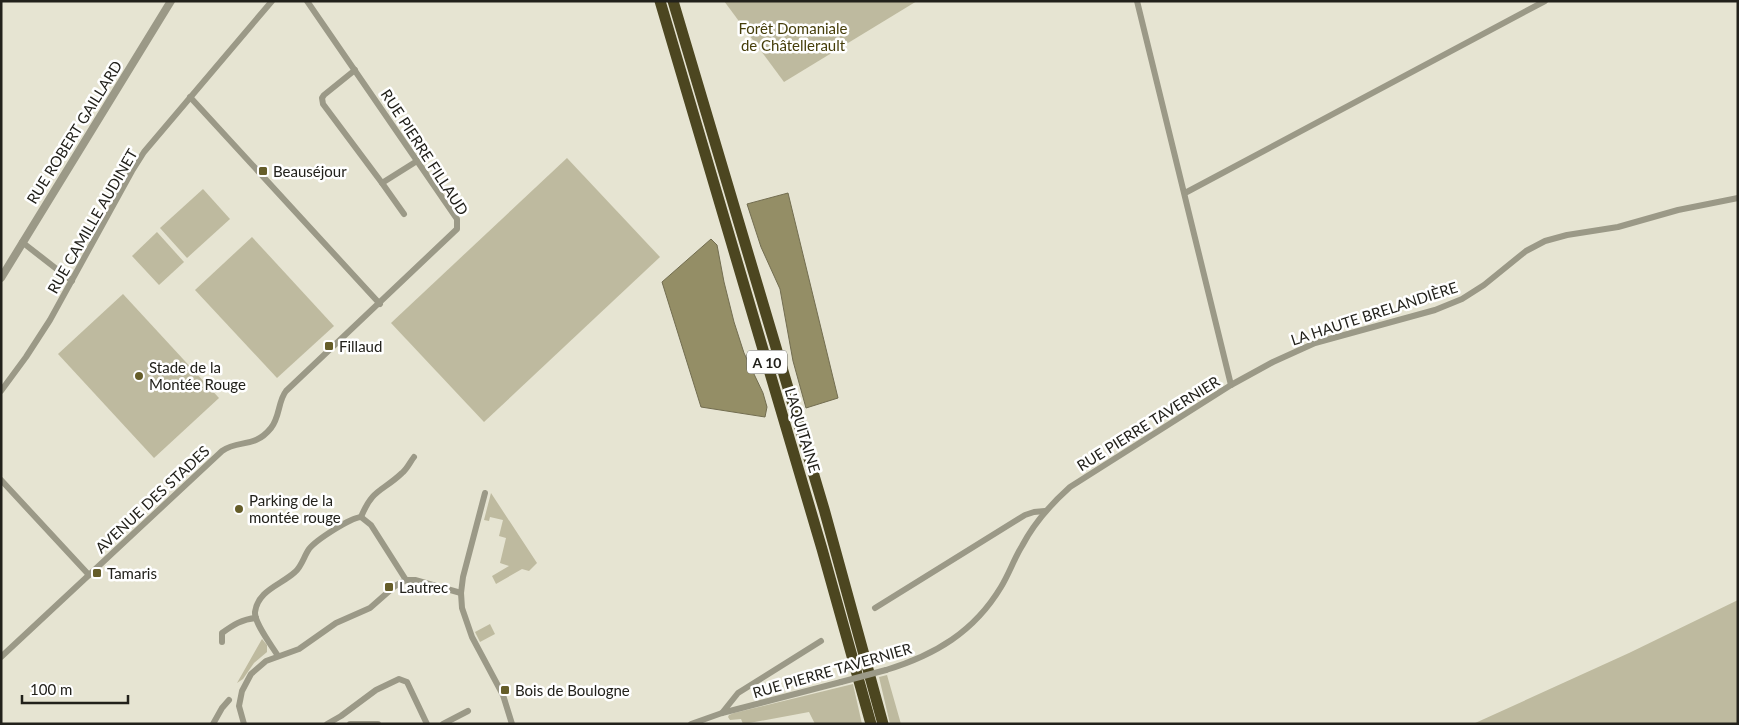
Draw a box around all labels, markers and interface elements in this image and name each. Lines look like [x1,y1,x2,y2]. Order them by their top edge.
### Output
park label: Forêt Domaniale de Châtellerault [738,19,848,54]
street label: RUE ROBERT GAILLARD [23,57,125,207]
street label: RUE PIERRE FILLAUD [378,86,472,218]
street label: RUE CAMILLE AUDINET [43,145,141,297]
place label: Beauséjour [273,162,347,180]
marker: Beauséjour [257,165,269,177]
street label: LA HAUTE BRELANDIÈRE [1288,278,1460,348]
place label: Fillaud [339,337,382,355]
marker: Fillaud [323,340,335,352]
road number: A 10 [747,351,787,374]
place label: Stade de la Montée Rouge [149,358,246,393]
marker: Stade de la Montée Rouge [133,370,145,382]
street label: RUE PIERRE TAVERNIER [1073,371,1223,474]
street label: L'AQUITAINE [782,385,824,475]
street label: AVENUE DES STADES [91,441,213,557]
place label: Parking de la montée rouge [249,491,341,526]
marker: Parking de la montée rouge [233,503,245,515]
place label: Tamaris [107,564,157,582]
marker: Tamaris [91,567,103,579]
place label: Lautrec [399,578,448,596]
marker: Lautrec [383,581,395,593]
street label: RUE PIERRE TAVERNIER [750,638,914,701]
scale bar [22,672,129,704]
text: 100 m [30,680,72,698]
place label: Bois de Boulogne [515,681,630,699]
marker: Bois de Boulogne [499,684,511,696]

